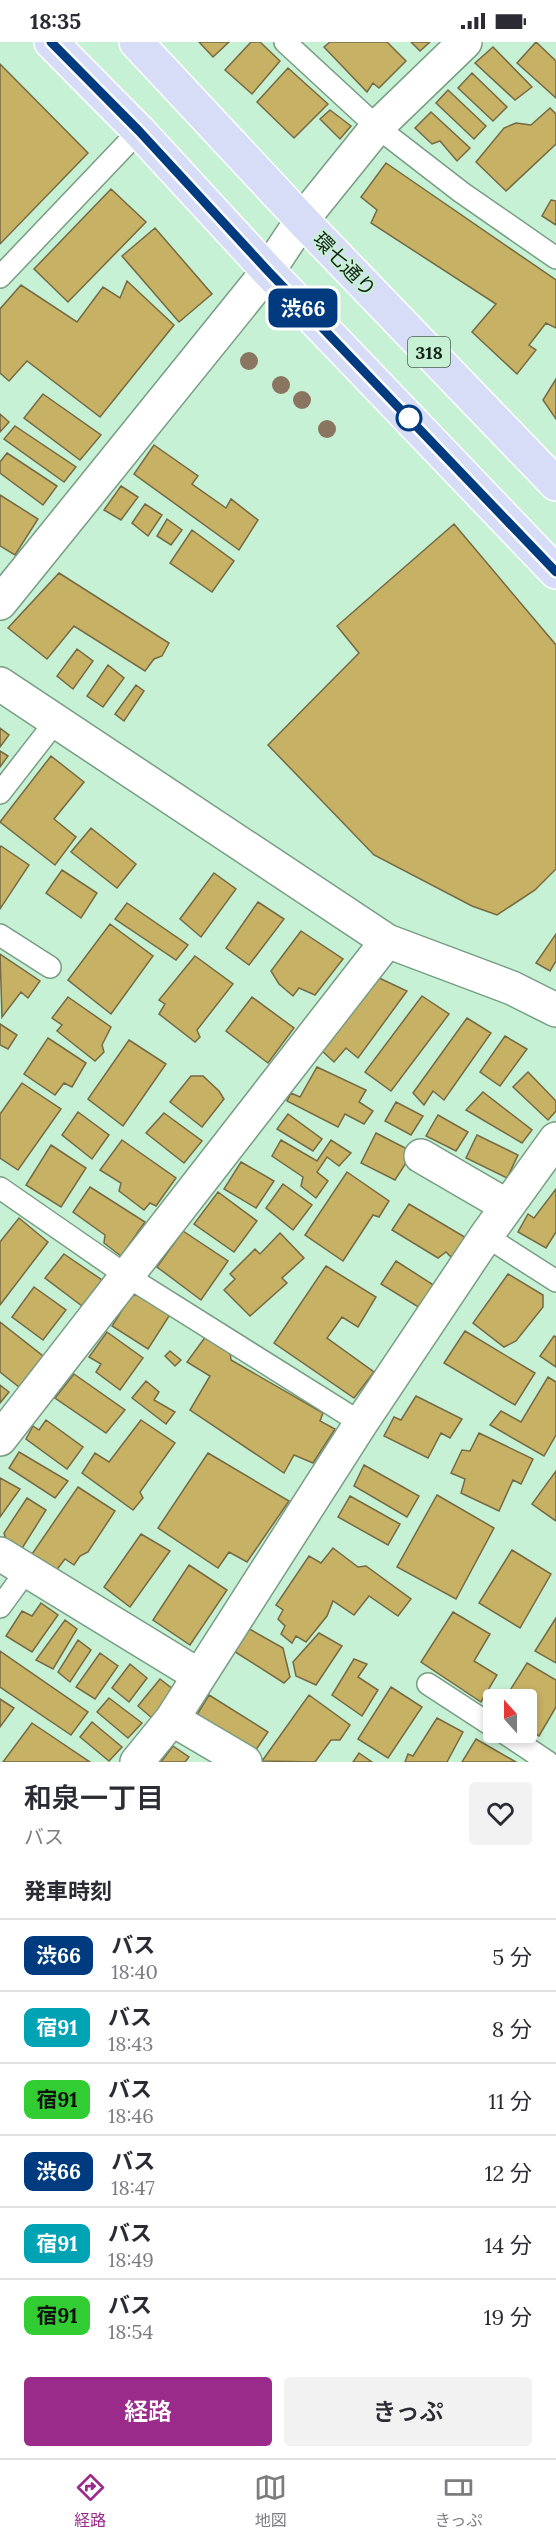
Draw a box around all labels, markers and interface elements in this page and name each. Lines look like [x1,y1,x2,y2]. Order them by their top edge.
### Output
text: 18:35 [30,7,81,35]
street label: 環七通り [308,227,382,301]
line badge: 渋66 [268,288,338,328]
text: 渋66 [280,295,326,322]
road number: 318 [408,337,450,367]
unlabelled marker [396,405,422,431]
north arrow [483,1689,537,1743]
map controls [483,1689,537,1743]
text: 和泉一丁目 [24,1780,164,1816]
button: heart [469,1782,532,1845]
text: バス [24,1824,64,1849]
text: 発車時刻 [24,1877,112,1905]
text: バス [111,1931,155,1959]
text: 渋66 [36,1942,81,1969]
text: 5 分 [492,1943,532,1971]
text: 18:40 [111,1959,158,1984]
text: バス [108,2003,152,2031]
text: 宿91 [36,2014,78,2041]
text: 8 分 [492,2015,532,2043]
text: 18:43 [108,2031,154,2056]
text: バス [108,2075,152,2103]
text: 宿91 [36,2086,78,2113]
text: 11 分 [488,2087,532,2115]
text: 18:46 [108,2103,154,2128]
text: バス [111,2147,155,2175]
text: 渋66 [36,2158,81,2185]
text: 12 分 [484,2159,532,2187]
text: 18:47 [111,2175,155,2200]
text: バス [108,2219,152,2247]
text: 宿91 [36,2230,78,2257]
text: 14 分 [484,2231,532,2259]
text: 18:49 [108,2247,154,2272]
text: バス [108,2291,152,2319]
text: 宿91 [36,2302,78,2329]
text: 19 分 [483,2303,532,2331]
text: 18:54 [108,2319,153,2344]
button: 経路 [24,2377,272,2446]
button: きっぷ [284,2377,532,2446]
tab: 経路 [74,2471,107,2531]
tab: 地図 [254,2471,287,2531]
tab: きっぷ [435,2471,482,2531]

